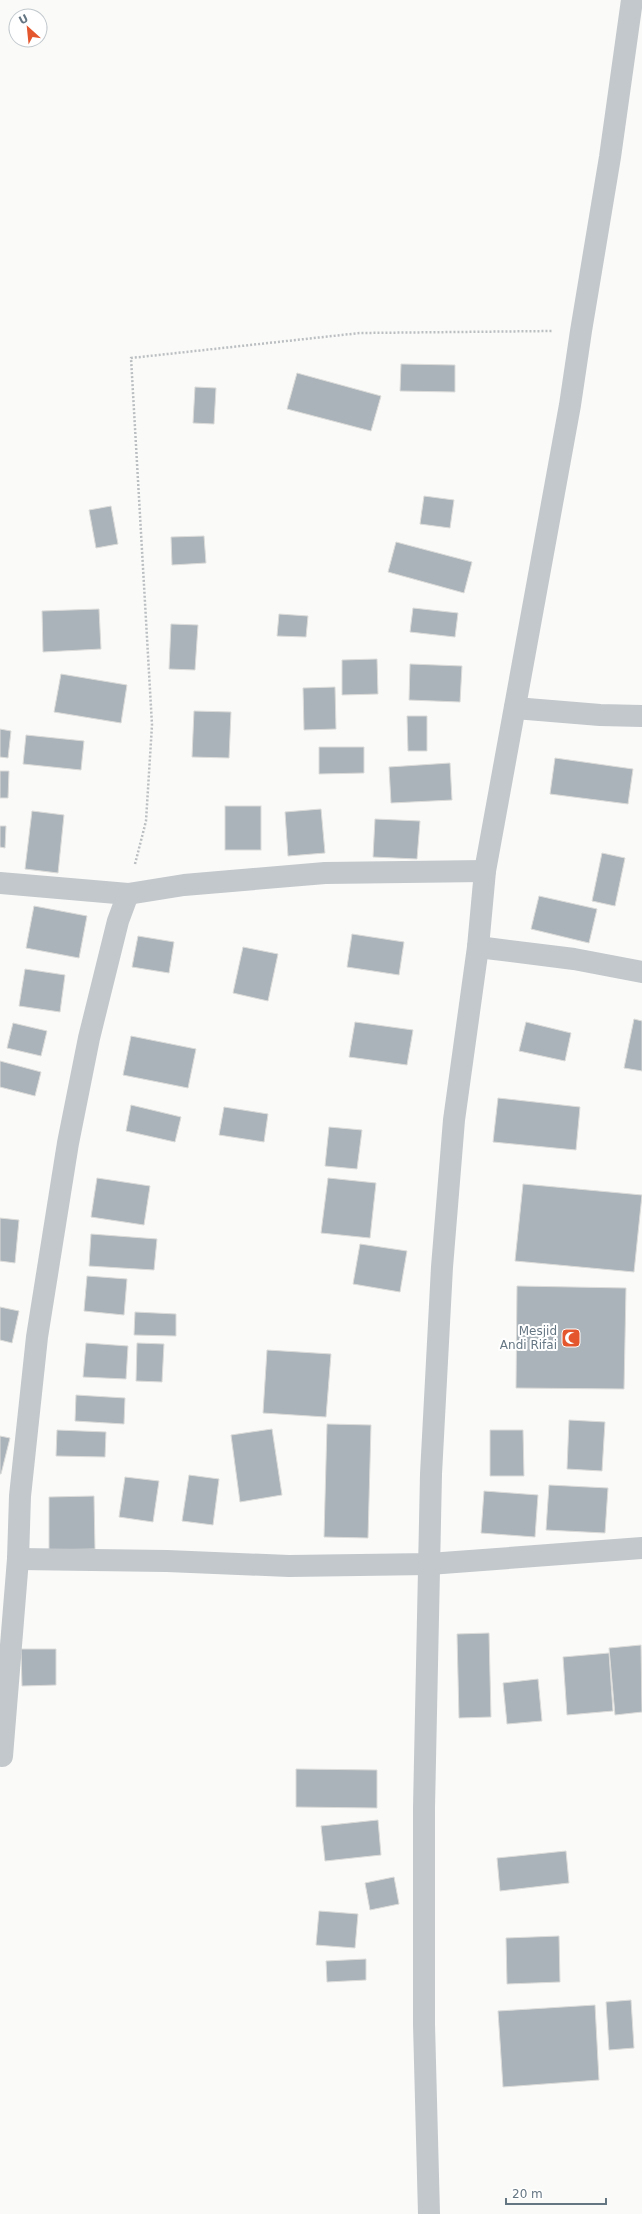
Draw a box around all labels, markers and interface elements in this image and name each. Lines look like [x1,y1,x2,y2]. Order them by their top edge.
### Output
north arrow [8,8,48,48]
text: U [17,12,31,27]
place label: Mesjid Andi Rifai [500,1324,557,1352]
mosque icon: Mesjid Andi Rifai [560,1327,582,1349]
scale bar [506,2180,606,2206]
text: 20 m [512,2187,543,2201]

